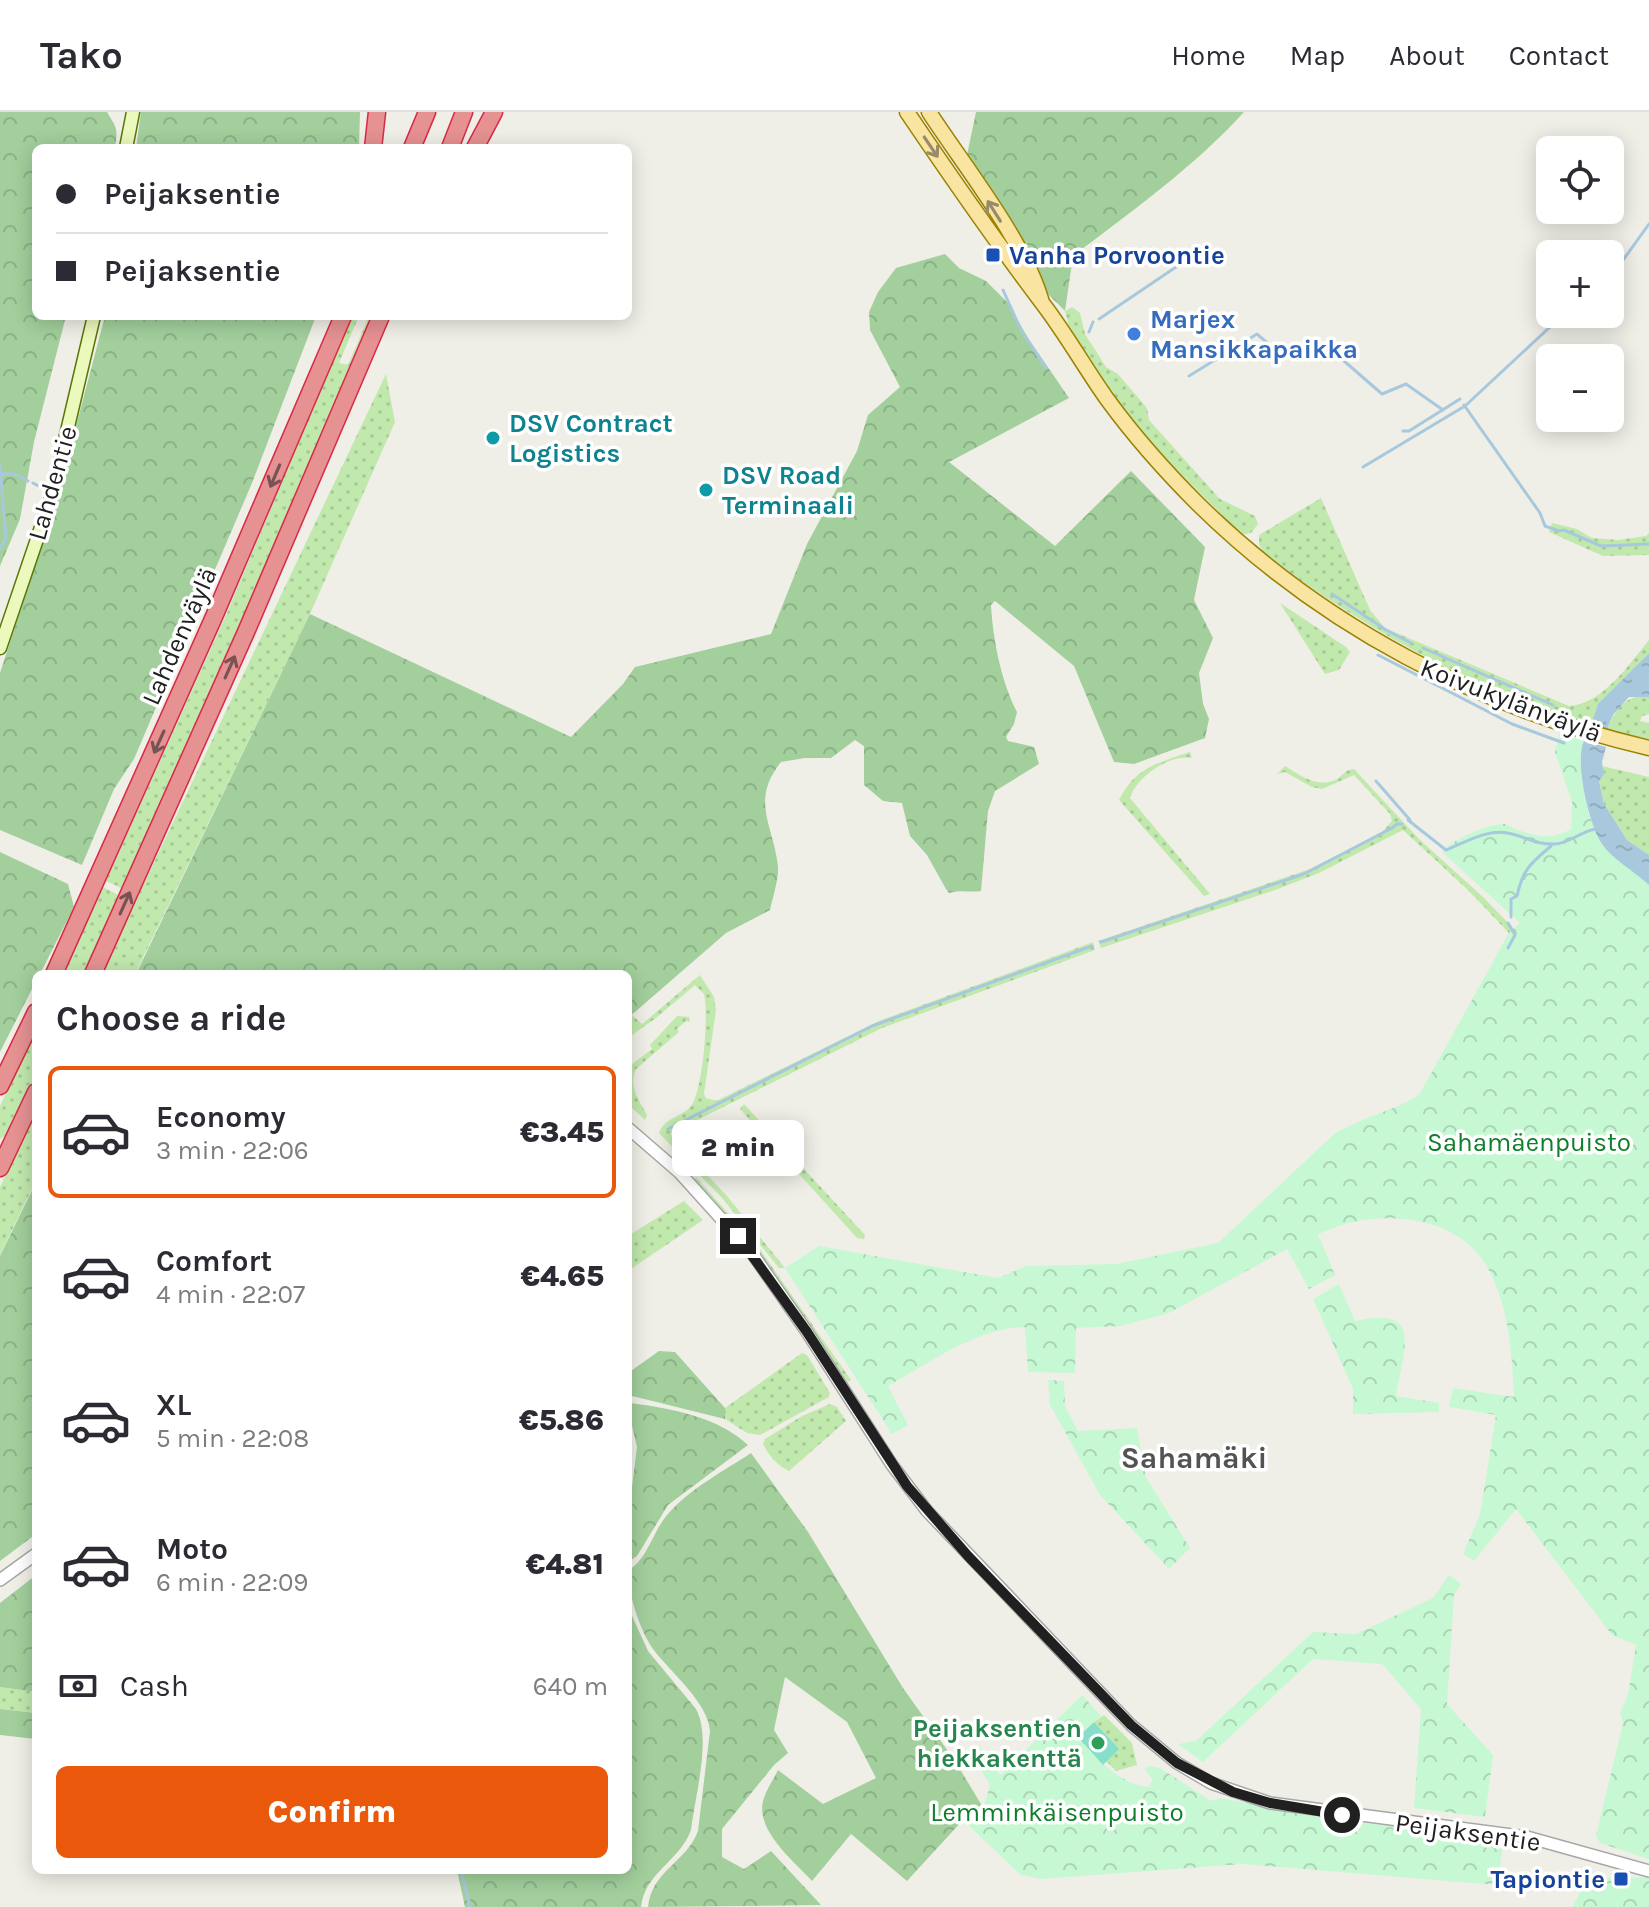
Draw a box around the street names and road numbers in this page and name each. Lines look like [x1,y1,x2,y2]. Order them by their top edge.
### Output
street label: Lahdentie [21,422,84,544]
street label: Lahdenväylä [135,562,224,710]
street label: Koivukylänväylä [1416,652,1606,749]
street label: Peijaksentie [1393,1807,1542,1858]

